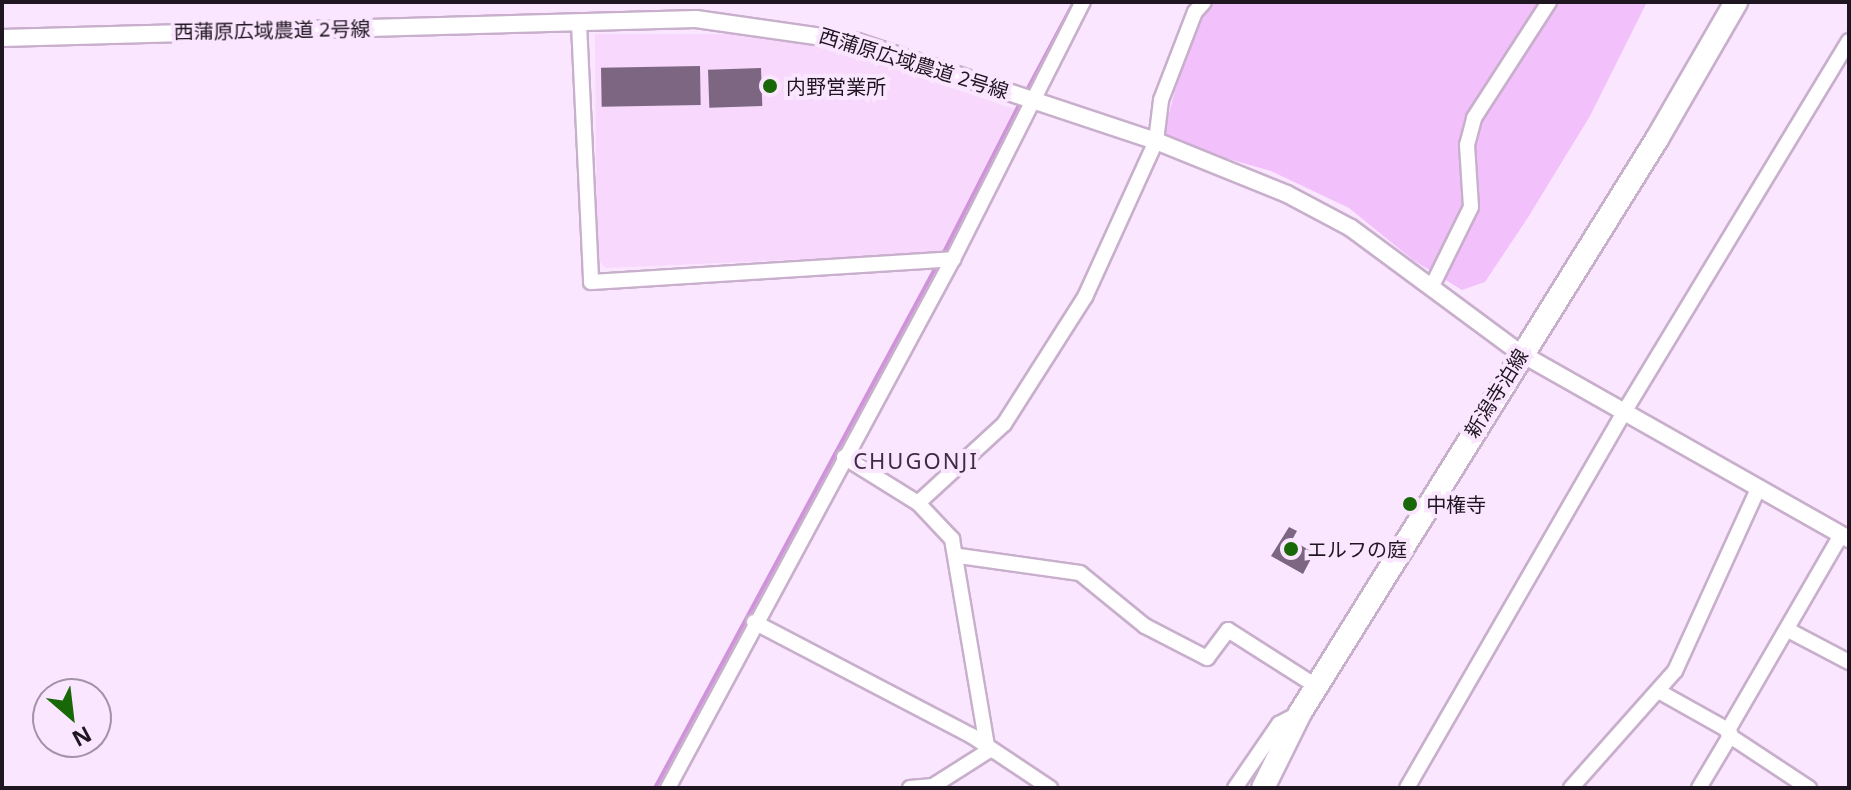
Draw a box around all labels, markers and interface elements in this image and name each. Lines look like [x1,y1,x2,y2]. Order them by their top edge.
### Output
street label: 西蒲原広域農道 2号線 [173,16,371,44]
street label: 西蒲原広域農道 2号線 [816,23,1012,103]
place label: 内野営業所 [786,74,886,98]
marker: 内野営業所 [761,77,779,95]
street label: 新潟寺泊線 [1459,344,1533,442]
district label: CHUGONJI [853,448,979,474]
place label: 中権寺 [1426,492,1486,516]
marker: 中権寺 [1401,495,1419,513]
place label: エルフの庭 [1307,537,1407,561]
marker: エルフの庭 [1282,540,1300,558]
north arrow [32,678,112,758]
text: N [67,720,97,755]

